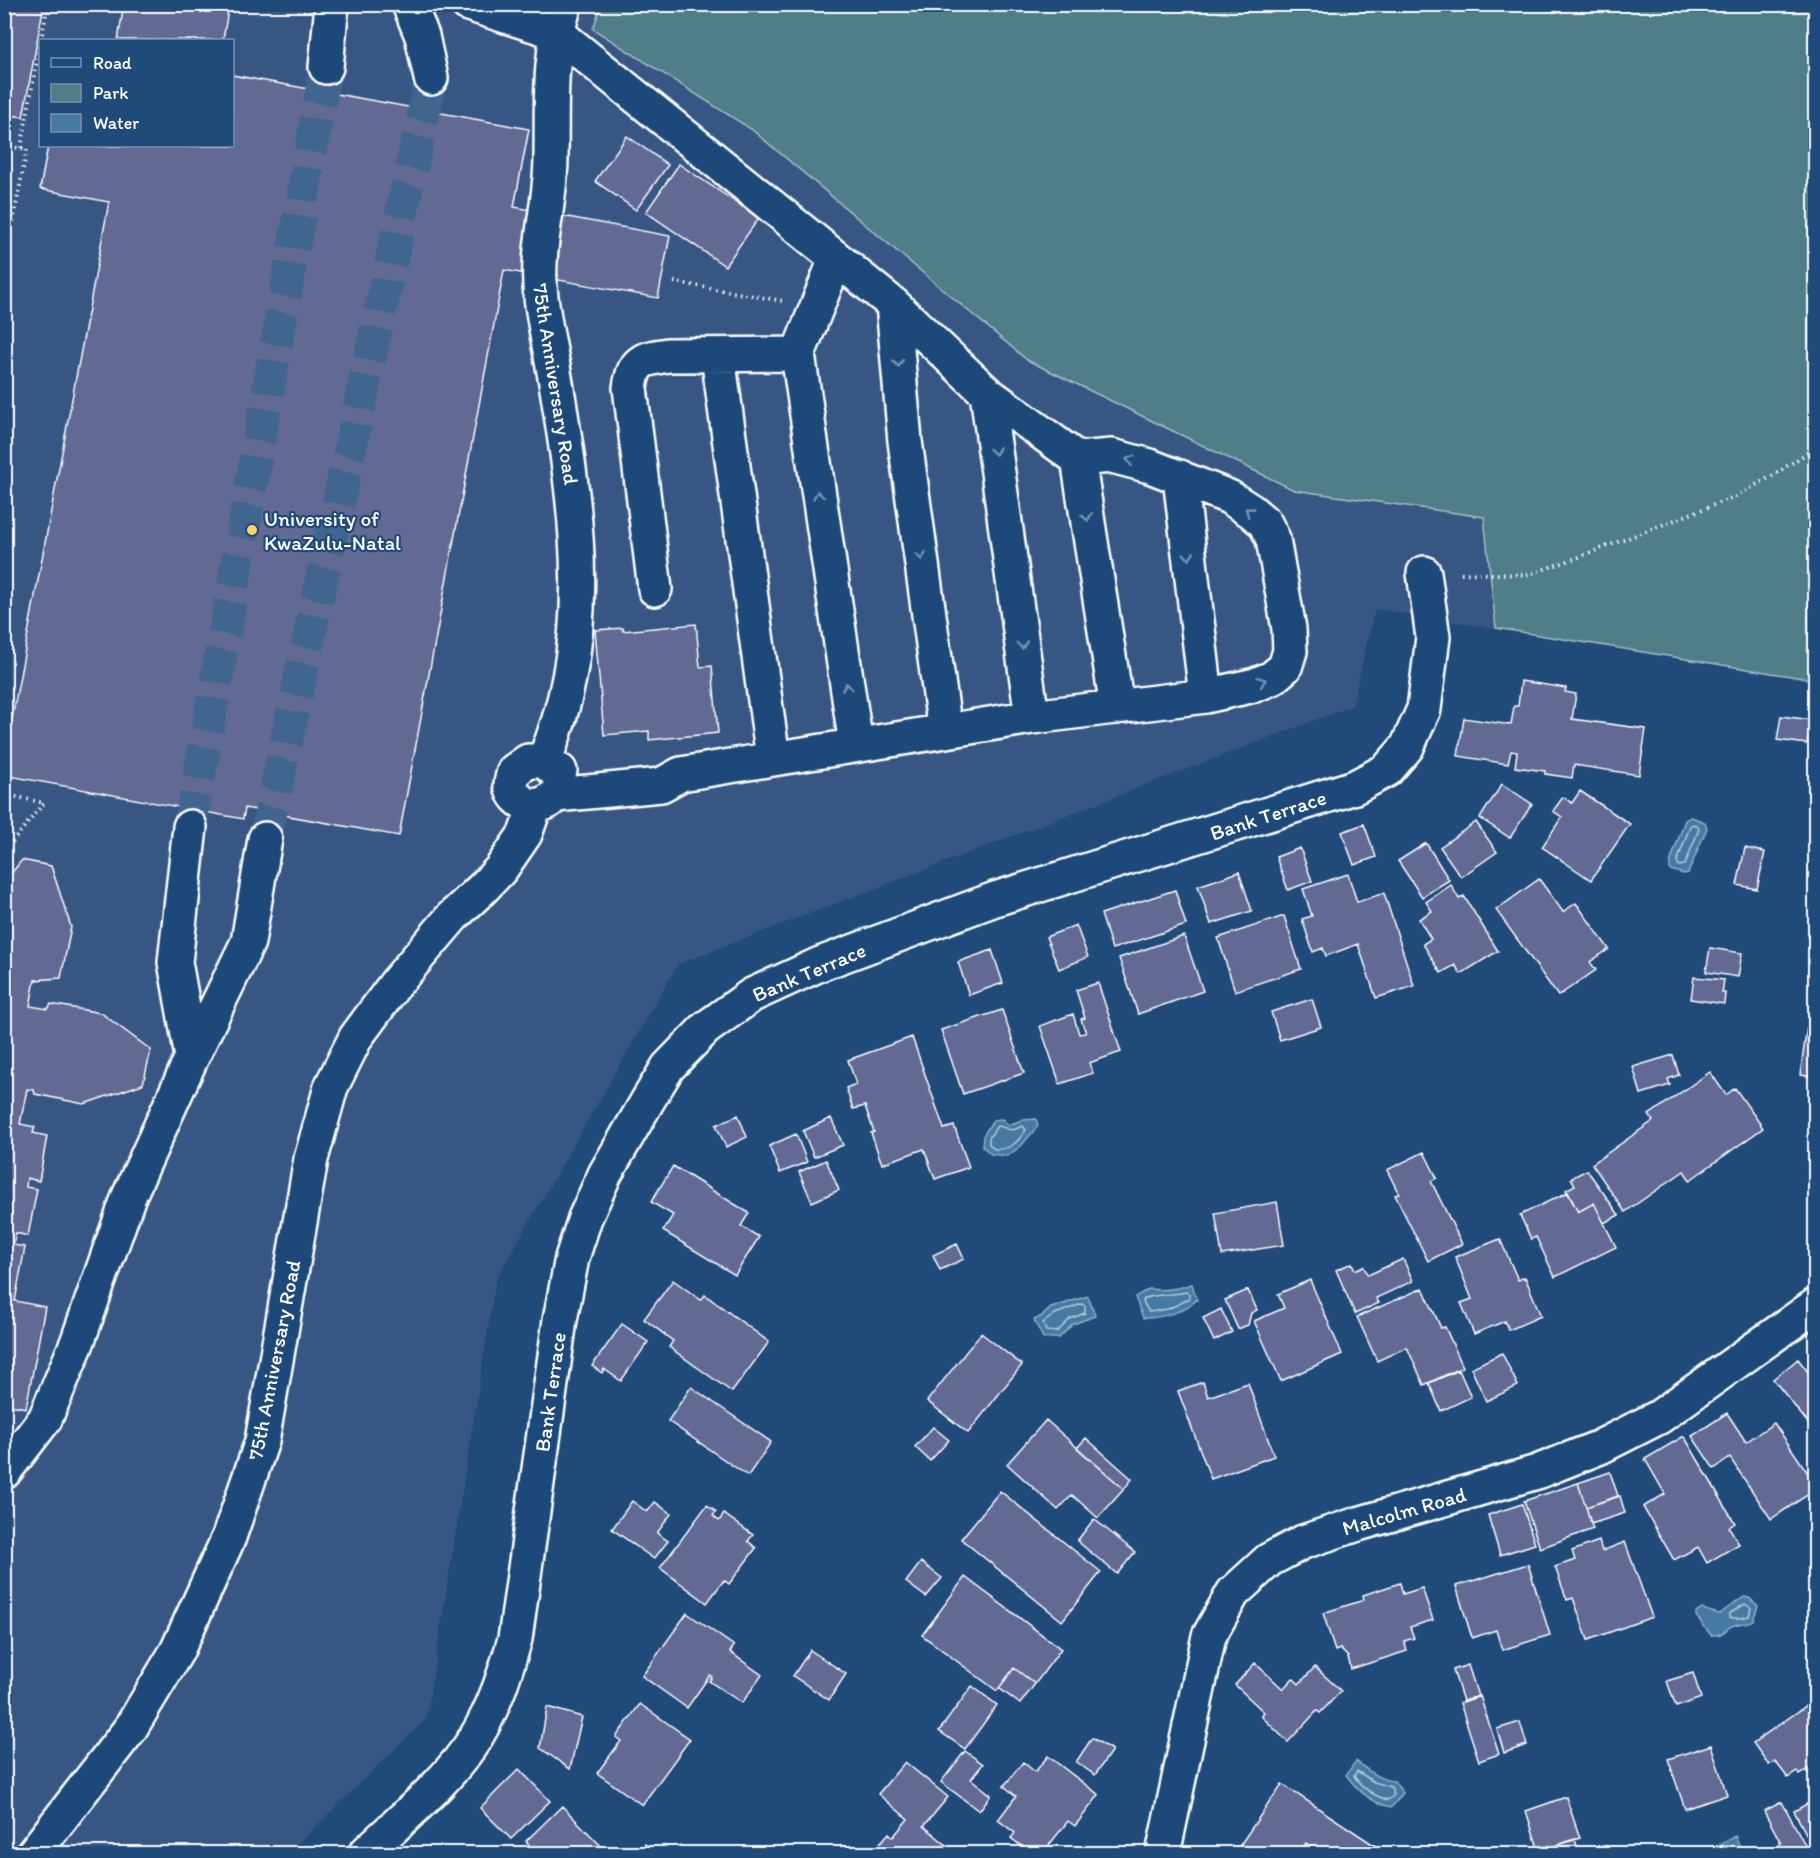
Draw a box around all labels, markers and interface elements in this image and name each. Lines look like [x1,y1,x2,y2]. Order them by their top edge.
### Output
legend [39,39,234,147]
text: Road [93,52,132,74]
text: Park [93,82,128,104]
text: Water [93,112,139,134]
street label: 75th Anniversary Road [528,282,584,487]
one-way arrow [892,358,905,367]
one-way arrow [989,447,1001,456]
one-way arrow [1125,455,1135,468]
one-way arrow [813,490,825,499]
place label: University of KwaZulu-Natal [264,506,401,555]
one-way arrow [1245,507,1256,518]
one-way arrow [1081,512,1093,521]
marker: University of KwaZulu-Natal [245,523,259,537]
one-way arrow [915,552,927,561]
one-way arrow [1182,552,1195,561]
one-way arrow [1015,640,1027,649]
one-way arrow [1257,676,1267,689]
one-way arrow [841,683,853,692]
street label: Bank Terrace [1207,784,1329,846]
street label: Bank Terrace [749,937,869,1007]
street label: 75th Anniversary Road [242,1257,306,1462]
street label: Bank Terrace [529,1330,571,1454]
street label: Malcolm Road [1339,1481,1469,1541]

